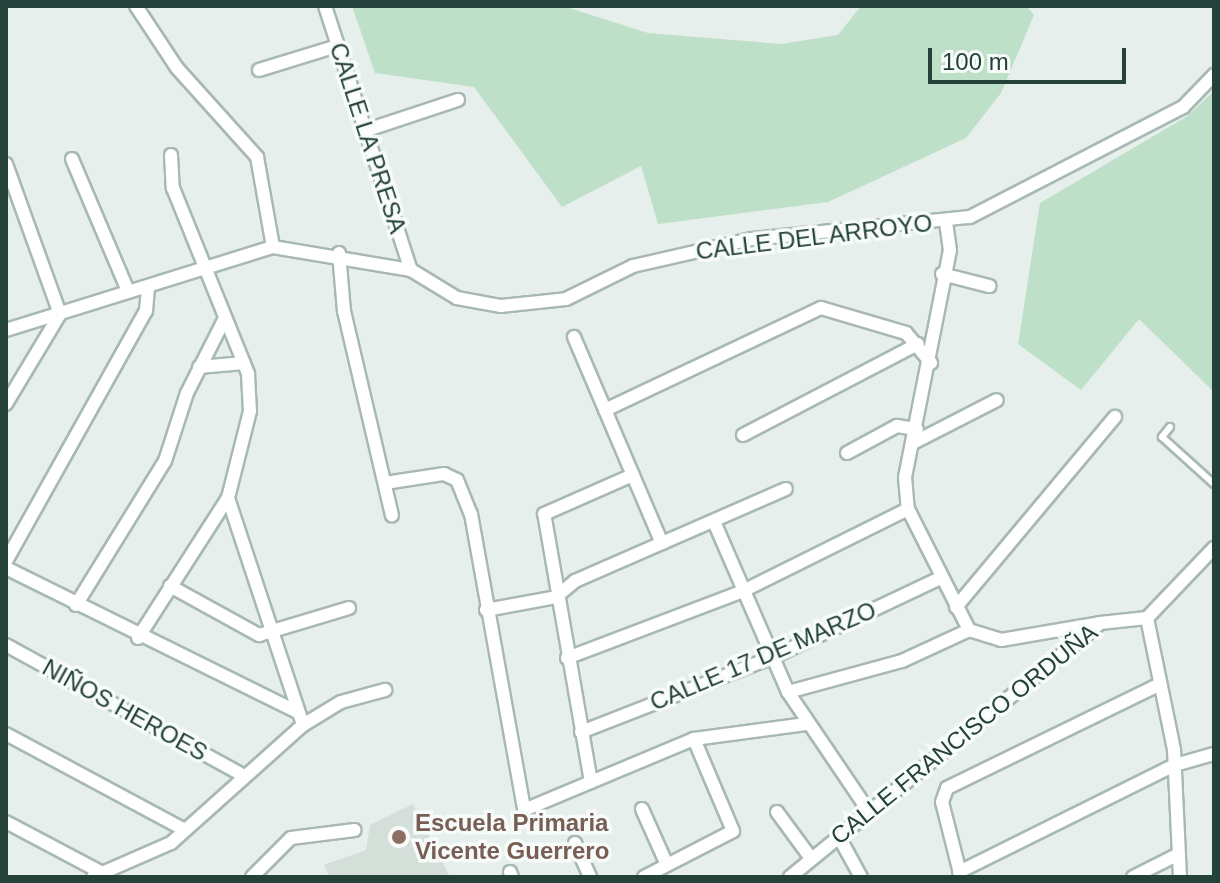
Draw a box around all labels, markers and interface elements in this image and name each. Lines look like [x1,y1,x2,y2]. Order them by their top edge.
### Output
scale bar [932,32,1130,82]
street label: CALLE LA PRESA [323,38,413,238]
text: 100 m [942,48,1009,75]
street label: CALLE DEL ARROYO [693,208,935,266]
street label: CALLE 17 DE MARZO [646,595,880,717]
street label: CALLE FRANCISCO ORDUÑA [825,617,1103,851]
street label: NIÑOS HEROES [38,653,212,767]
place label: Escuela Primaria Vicente Guerrero [415,809,609,865]
marker: Escuela Primaria Vicente Guerrero [390,828,408,846]

